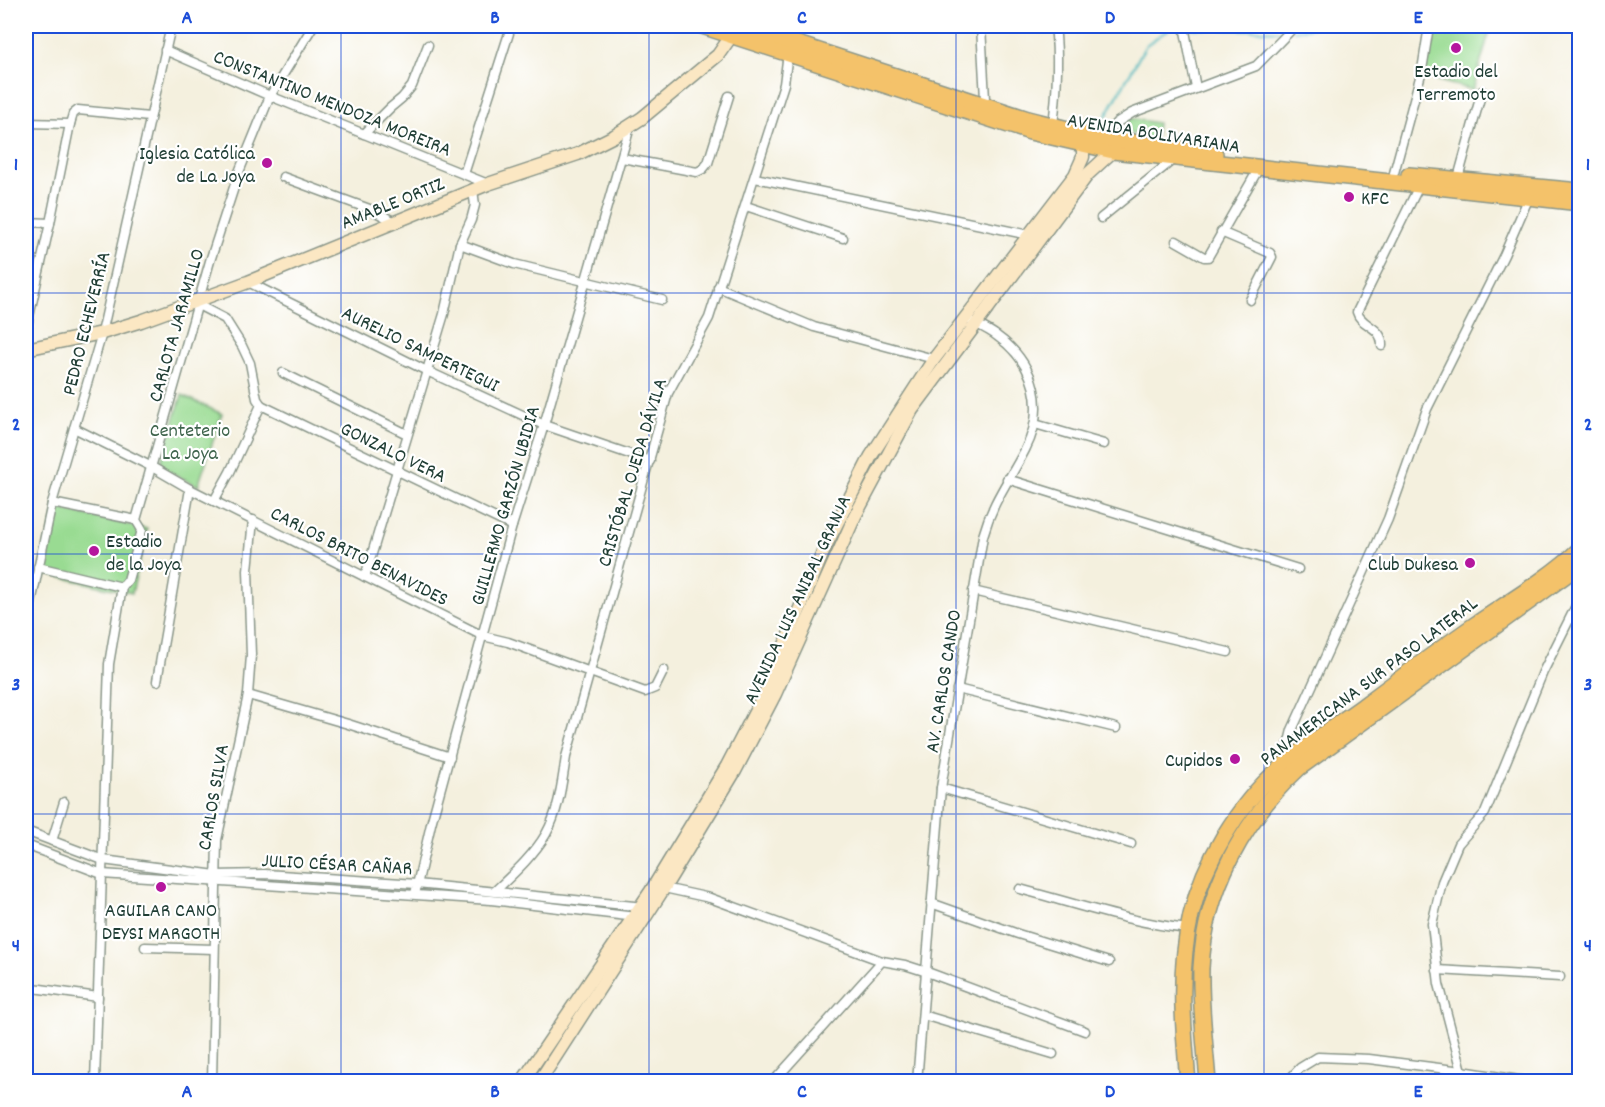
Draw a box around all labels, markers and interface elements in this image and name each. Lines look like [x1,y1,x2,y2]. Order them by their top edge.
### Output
text: A [182,5,193,33]
text: B [490,5,500,33]
text: C [797,5,807,33]
text: D [1105,5,1116,33]
text: E [1413,5,1423,33]
marker: Estadio del Terremoto [1449,41,1463,55]
street label: CONSTANTINO MENDOZA MOREIRA [209,44,455,165]
place label: Estadio del Terremoto [1414,59,1498,110]
street label: AVENIDA BOLIVARIANA [1065,107,1242,162]
place label: Iglesia Católica de La Joya [139,141,256,192]
text: 1 [14,152,18,180]
text: 1 [1586,152,1590,180]
marker: Iglesia Católica de La Joya [260,156,274,170]
street label: AMABLE ORTIZ [337,171,449,238]
place label: KFC [1361,186,1389,214]
marker: KFC [1342,190,1356,204]
street label: CARLOTA JARAMILLO [143,246,213,406]
street label: PEDRO ECHEVERRÍA [57,249,119,399]
street label: AURELIO SAMPERTEGUI [336,300,503,401]
street label: CRISTÓBAL OJEDA DÁVILA [592,375,676,571]
street label: GUILLERMO GARZÓN UBIDIA [465,403,549,609]
text: 2 [12,412,20,440]
text: 2 [1584,412,1592,440]
street label: GONZALO VERA [335,416,450,491]
park label: Centeterio La Joya [150,418,230,469]
street label: AVENIDA LUIS ANIBAL GRANJA [738,491,860,709]
street label: CARLOS BRITO BENAVIDES [265,501,453,615]
place label: Estadio de la Joya [106,529,182,580]
marker: Estadio de la Joya [87,544,101,558]
place label: Club Dukesa [1368,552,1459,580]
marker: Club Dukesa [1463,556,1477,570]
street label: PANAMERICANA SUR PASO LATERAL [1255,591,1485,774]
street label: AV. CARLOS CANDO [920,608,970,755]
text: 3 [12,672,20,700]
text: 3 [1584,672,1592,700]
street label: CARLOS SILVA [192,742,238,853]
place label: Cupidos [1165,748,1223,776]
marker: Cupidos [1228,752,1242,766]
street label: JULIO CÉSAR CAÑAR [261,848,413,884]
marker: AGUILAR CANO DEYSI MARGOTH [154,880,168,894]
place label: AGUILAR CANO DEYSI MARGOTH [102,898,220,949]
text: 4 [12,933,20,961]
text: 4 [1584,933,1592,961]
text: A [182,1079,193,1107]
text: B [490,1079,500,1107]
text: C [797,1079,807,1107]
text: D [1105,1079,1116,1107]
text: E [1413,1079,1423,1107]

